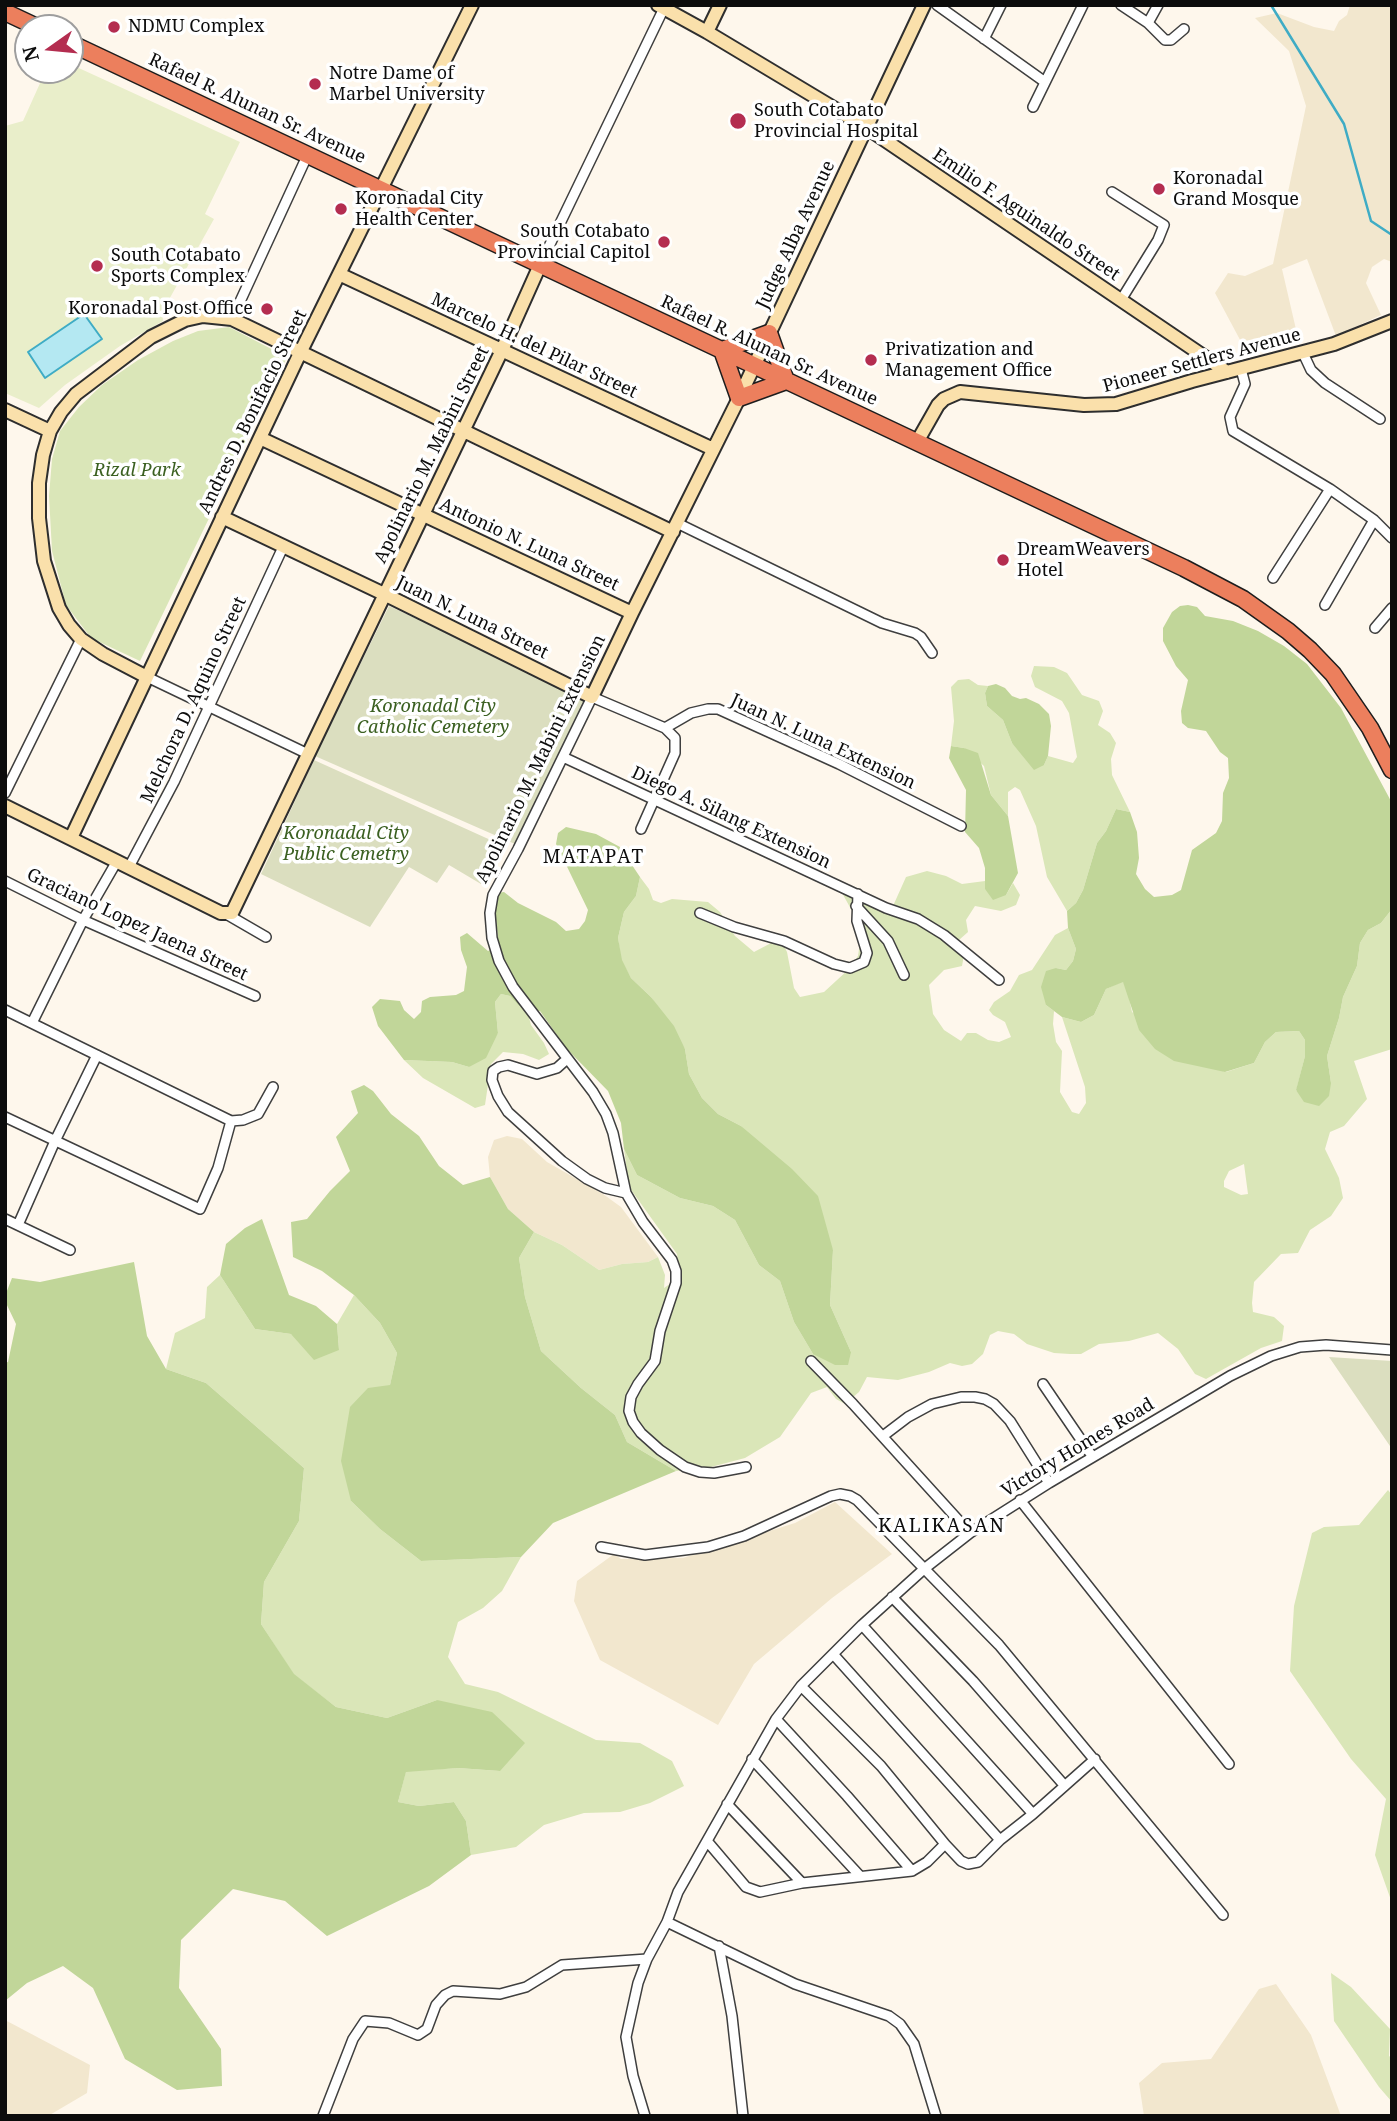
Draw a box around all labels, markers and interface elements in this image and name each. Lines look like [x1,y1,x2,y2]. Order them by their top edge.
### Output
north arrow [14,14,84,84]
place label: NDMU Complex [128,16,264,38]
marker: NDMU Complex [106,19,122,35]
text: N [16,43,45,65]
street label: Rafael R. Alunan Sr. Avenue [145,49,369,169]
place label: Notre Dame of Marbel University [329,63,485,106]
marker: Notre Dame of Marbel University [307,76,323,92]
place label: South Cotabato Provincial Hospital [754,100,918,142]
marker: South Cotabato Provincial Hospital [728,111,748,131]
street label: Emilio F. Aguinaldo Street [928,144,1124,286]
street label: Judge Alba Avenue [752,157,840,313]
place label: Koronadal Grand Mosque [1173,168,1299,210]
marker: Koronadal Grand Mosque [1151,181,1167,197]
place label: Koronadal City Health Center [355,188,483,230]
marker: Koronadal City Health Center [333,201,349,217]
place label: South Cotabato Provincial Capitol [497,221,650,264]
marker: South Cotabato Provincial Capitol [656,234,672,250]
place label: South Cotabato Sports Complex [111,245,245,288]
marker: South Cotabato Sports Complex [89,258,105,274]
street label: Marcelo H. del Pilar Street [428,289,640,403]
street label: Rafael R. Alunan Sr. Avenue [657,291,881,411]
place label: Koronadal Post Office [68,298,253,320]
marker: Koronadal Post Office [259,301,275,317]
street label: Andres D. Bonifacio Street [194,306,312,518]
street label: Pioneer Settlers Avenue [1101,324,1303,398]
place label: Privatization and Management Office [885,339,1052,382]
street label: Apolinario M. Mabini Street [370,343,494,567]
marker: Privatization and Management Office [863,352,879,368]
park label: Rizal Park [93,460,181,482]
street label: Antonio N. Luna Street [436,494,622,596]
place label: DreamWeavers Hotel [1017,539,1150,582]
marker: DreamWeavers Hotel [995,552,1011,568]
street label: Juan N. Luna Street [392,572,552,664]
street label: Melchora D. Aquino Street [137,593,251,807]
street label: Apolinario M. Mabini Extension [471,631,611,887]
street label: Juan N. Luna Extension [727,690,919,794]
park label: Koronadal City Catholic Cemetery [357,696,509,738]
street label: Diego A. Silang Extension [628,762,834,874]
park label: Koronadal City Public Cemetry [283,823,409,866]
district label: MATAPAT [544,847,644,869]
street label: Graciano Lopez Jaena Street [23,864,251,986]
street label: Victory Homes Road [998,1394,1158,1502]
district label: KALIKASAN [879,1516,1005,1538]

